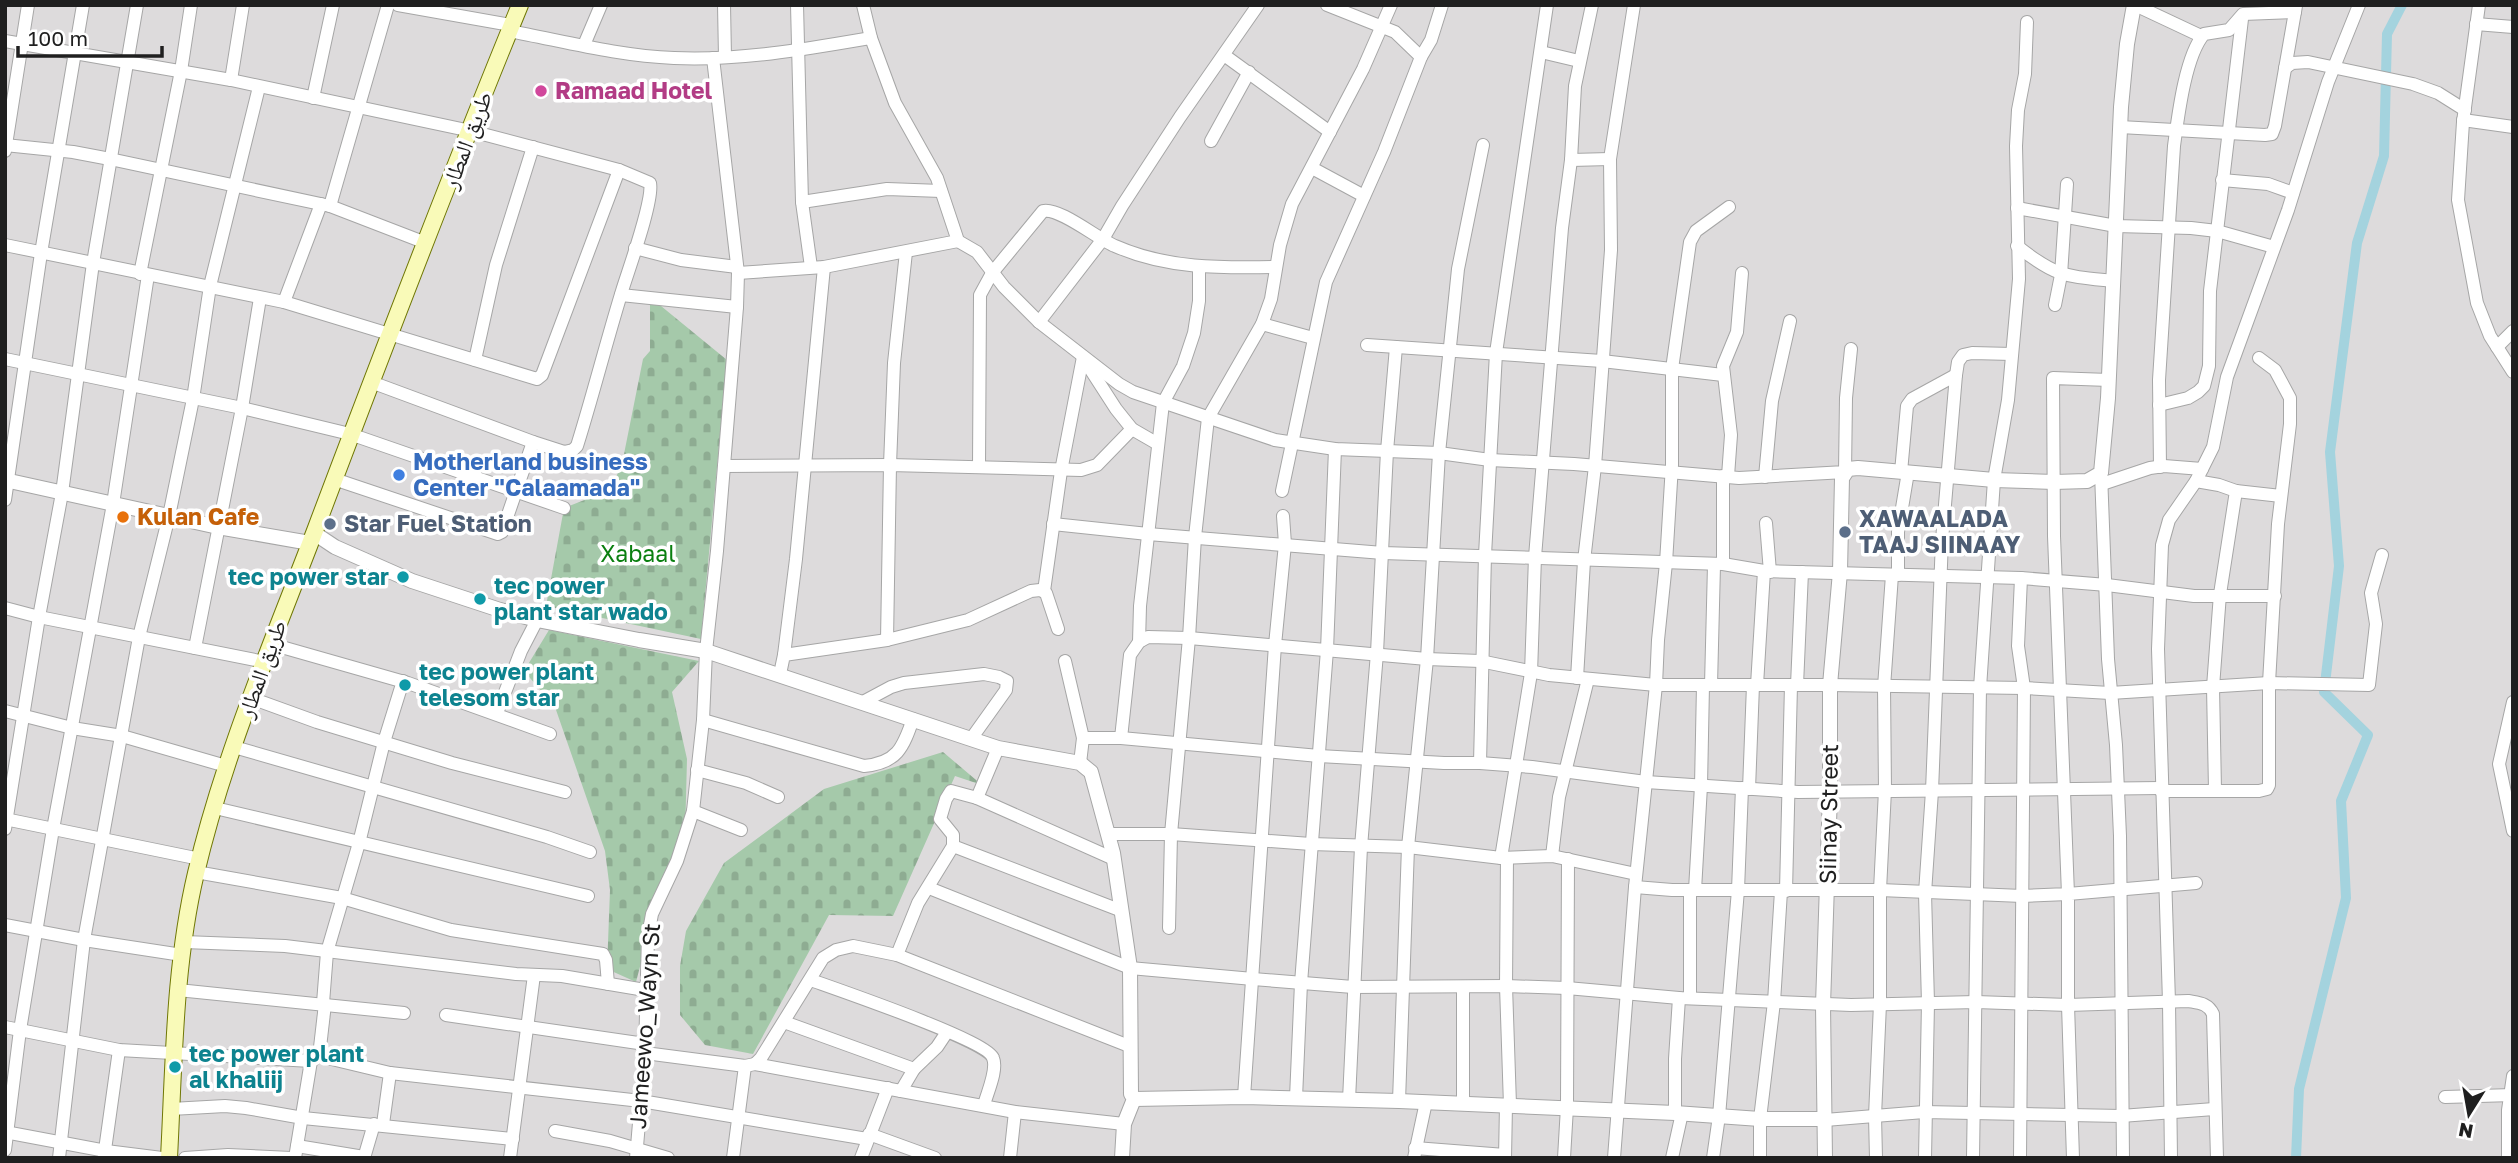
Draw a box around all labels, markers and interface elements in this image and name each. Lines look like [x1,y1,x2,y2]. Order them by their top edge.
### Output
scale bar [18,14,161,58]
text: 100 m [28,25,88,51]
place label: Ramaad Hotel [555,76,713,104]
marker: Ramaad Hotel [533,83,549,99]
street label: طريق المطار [434,87,498,194]
place label: Motherland business Center "Calaamada" [413,447,648,501]
marker: Motherland business Center "Calaamada" [391,467,407,483]
place label: Kulan Cafe [137,502,259,530]
place label: XAWAALADA TAAJ SIINAAY [1859,504,2020,558]
marker: Kulan Cafe [115,509,131,525]
place label: Star Fuel Station [344,509,532,537]
marker: Star Fuel Station [322,516,338,532]
marker: XAWAALADA TAAJ SIINAAY [1837,524,1853,540]
park label: Xabaal [600,539,676,567]
place label: tec power star [228,562,389,590]
marker: tec power star [395,569,411,585]
place label: tec power plant star wado [494,571,668,625]
marker: tec power plant star wado [472,591,488,607]
street label: طريق المطار [230,616,293,723]
place label: tec power plant telesom star [419,657,594,711]
marker: tec power plant telesom star [397,677,413,693]
street label: Siinay Street [1813,744,1843,884]
street label: Jameewo_Wayn St [623,922,665,1130]
place label: tec power plant al khaliij [189,1039,364,1093]
marker: tec power plant al khaliij [167,1059,183,1075]
north arrow [2434,1079,2504,1149]
text: N [2456,1119,2475,1144]

